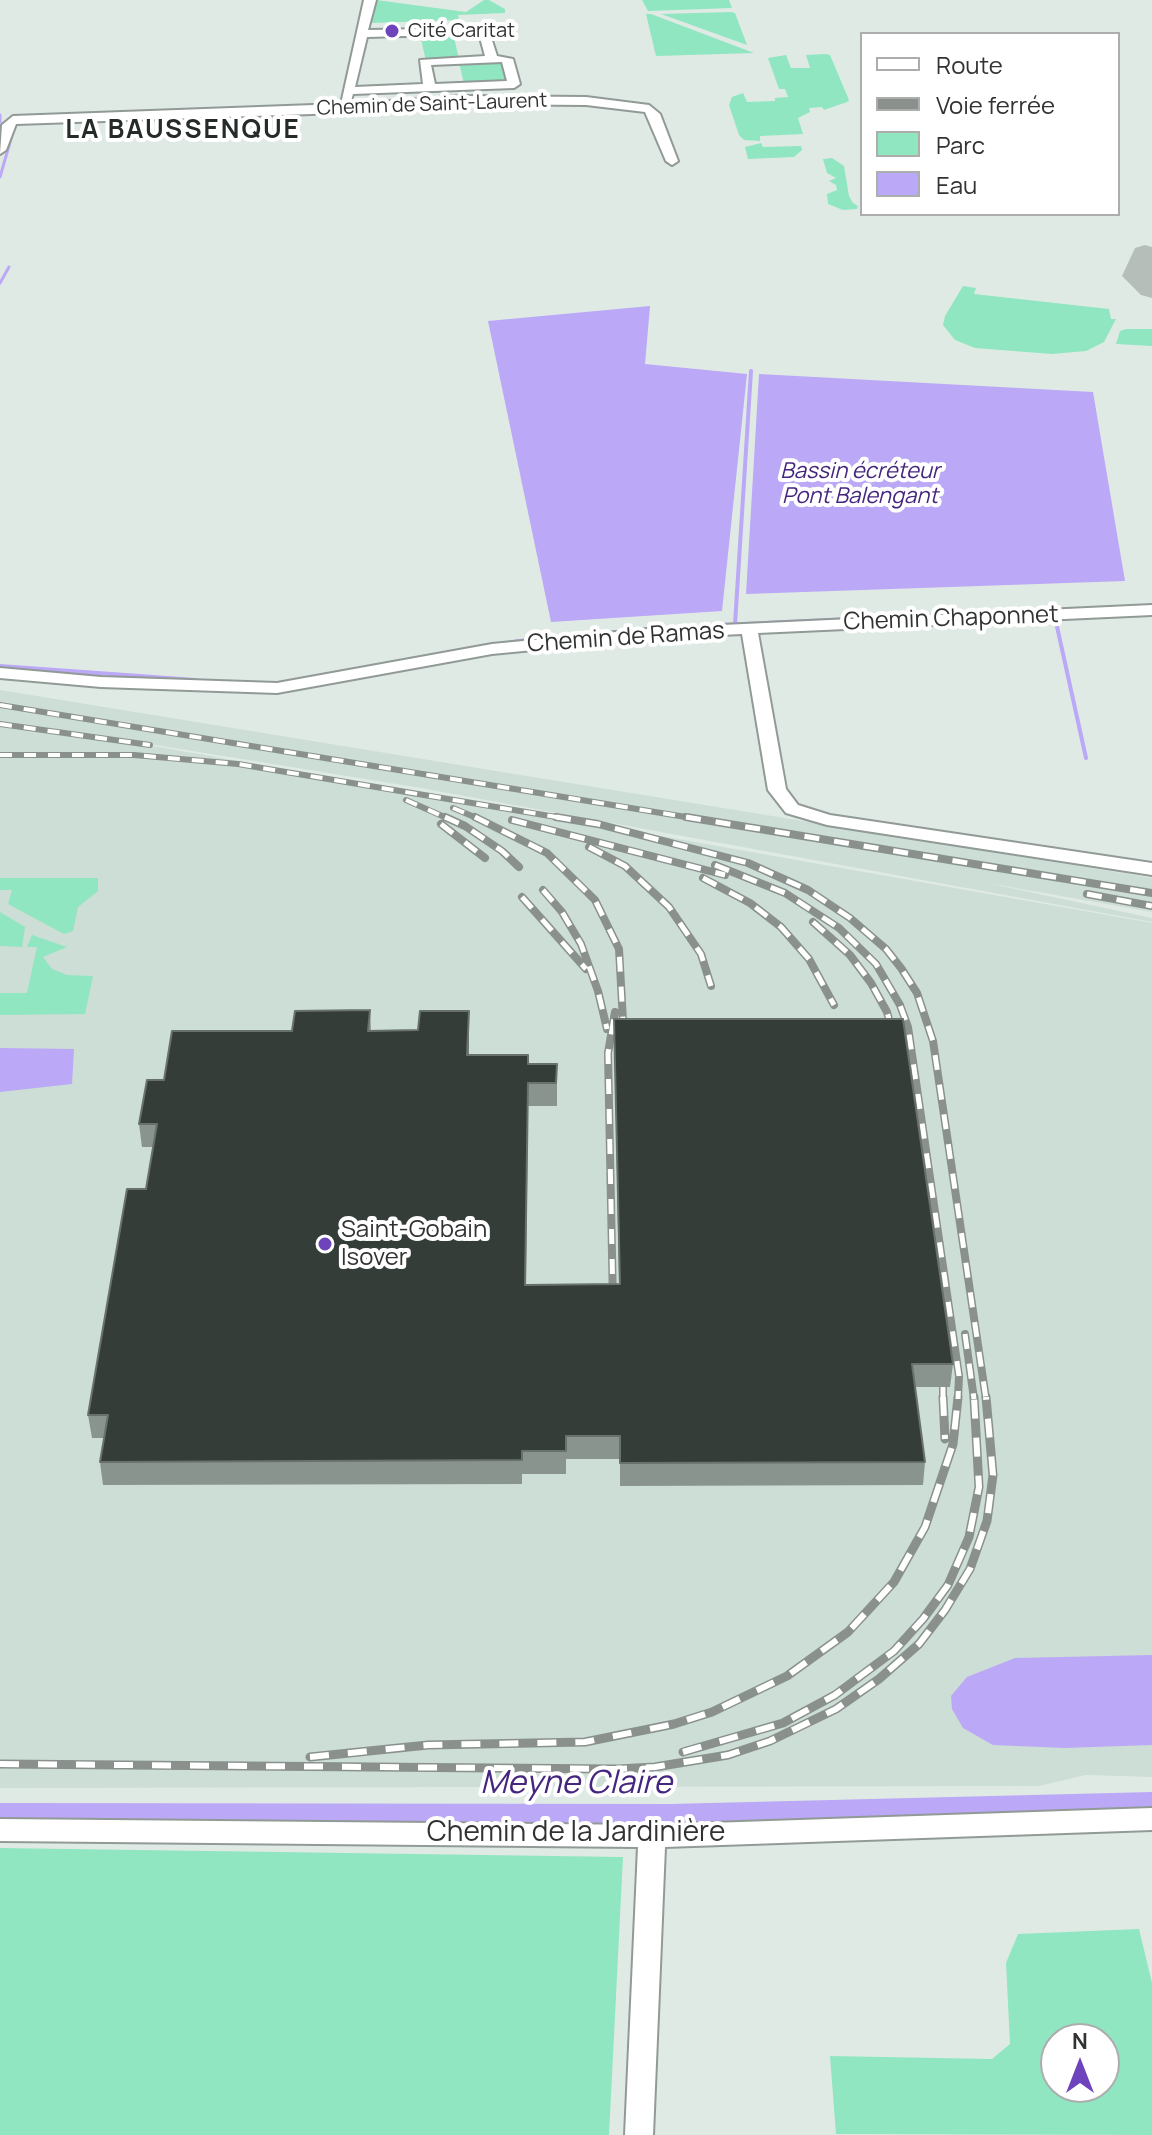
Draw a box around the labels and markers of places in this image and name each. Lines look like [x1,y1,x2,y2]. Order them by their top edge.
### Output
place label: Cité Caritat [408,19,515,43]
marker: Cité Caritat [383,22,401,40]
place label: Saint-Gobain Isover [341,1216,487,1272]
marker: Saint-Gobain Isover [316,1235,334,1253]

